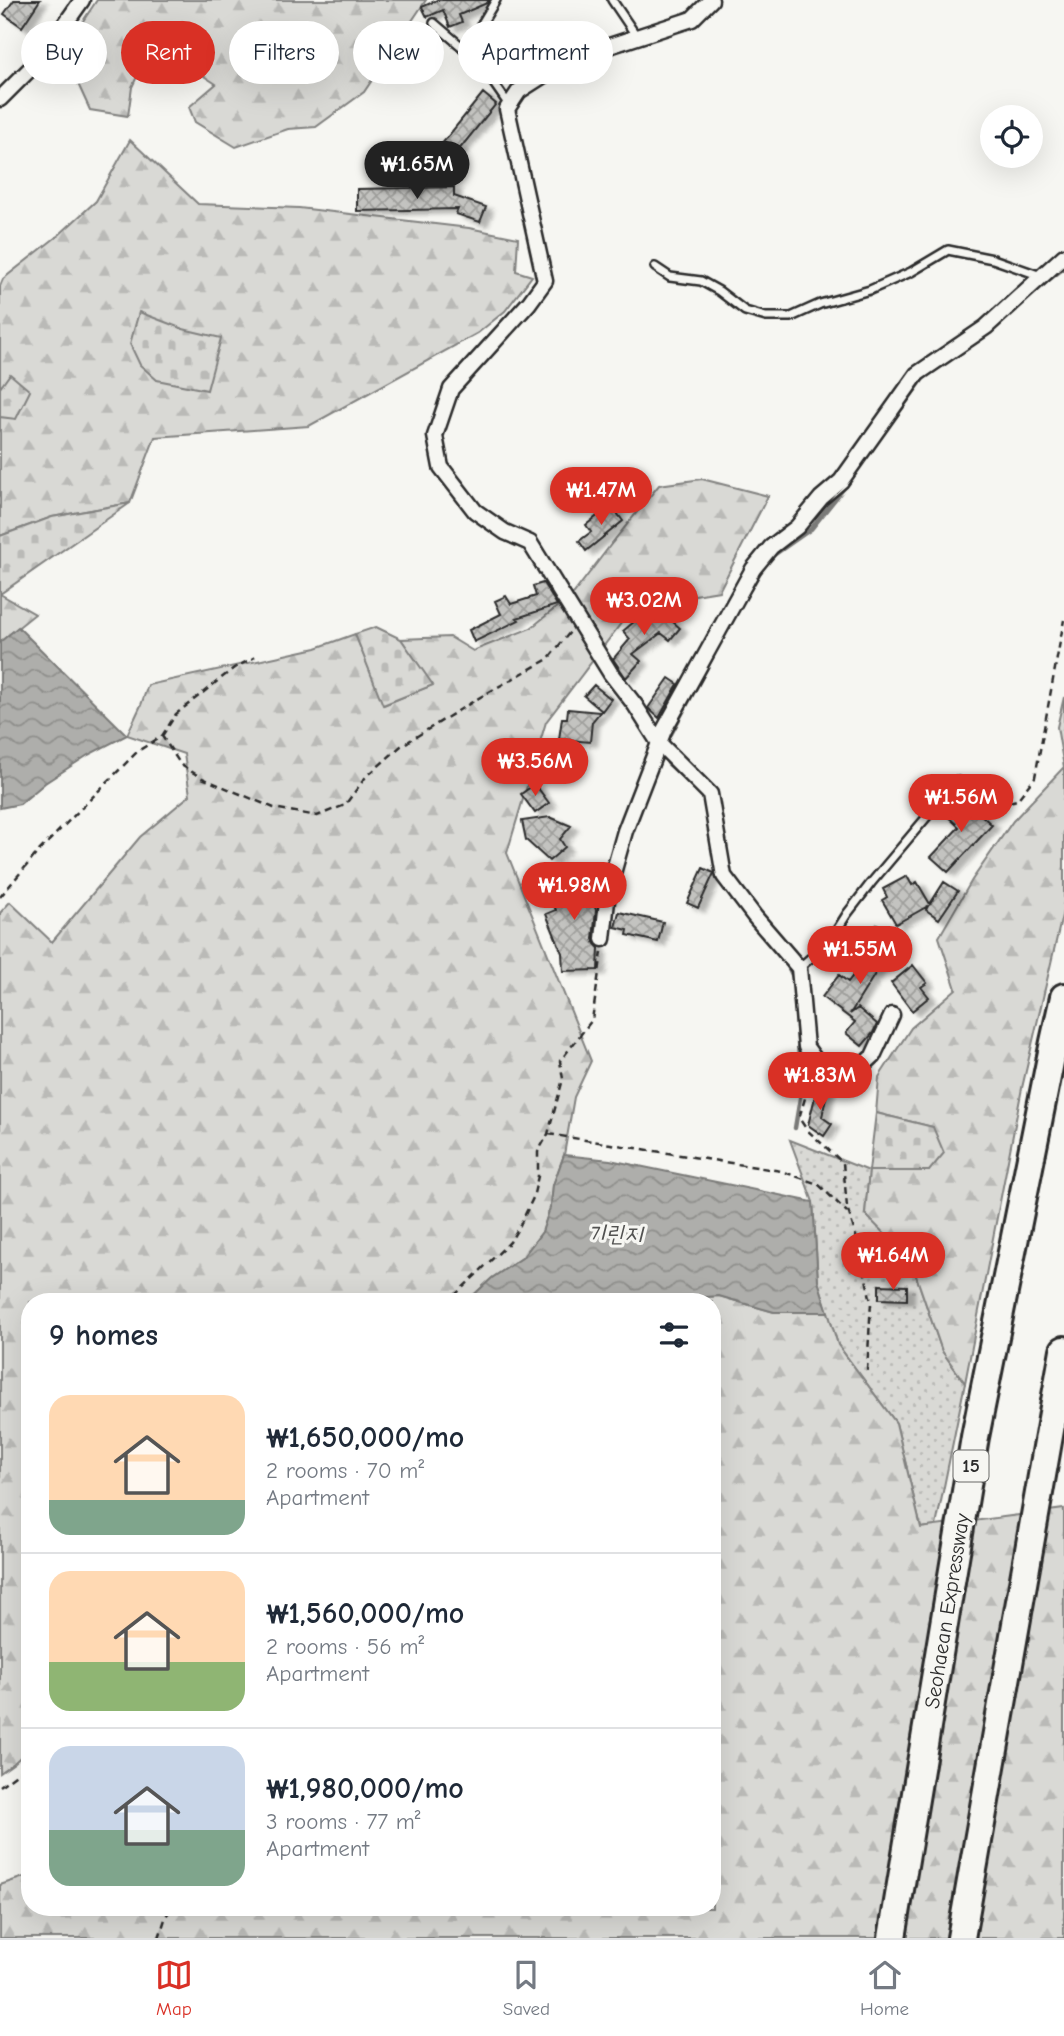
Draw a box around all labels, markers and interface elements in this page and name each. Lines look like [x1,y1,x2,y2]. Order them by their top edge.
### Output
chip: Buy [21,21,107,84]
chip: Rent [121,21,215,84]
chip: Filters [229,21,339,84]
chip: New [353,21,444,84]
chip: Apartment [458,21,613,84]
map controls [980,105,1043,168]
button: locate [980,105,1043,168]
pin: ₩1.65M [360,142,474,201]
text: ₩1.65M [380,150,454,177]
pin: ₩1.47M [544,468,658,527]
text: ₩1.47M [566,476,636,503]
pin: ₩3.02M [587,578,701,637]
text: ₩3.02M [606,586,682,613]
pin: ₩3.56M [478,738,592,798]
text: ₩3.56M [497,747,573,774]
pin: ₩1.56M [904,774,1018,834]
text: ₩1.56M [924,783,998,810]
pin: ₩1.98M [517,862,631,922]
text: ₩1.98M [538,871,610,898]
pin: ₩1.55M [803,926,917,986]
text: ₩1.55M [823,935,897,962]
pin: ₩1.83M [763,1052,877,1112]
text: ₩1.83M [784,1061,856,1088]
water label: 기린지 [587,1220,645,1247]
pin: ₩1.64M [836,1232,950,1292]
text: ₩1.64M [857,1241,929,1268]
icon: filters [655,1316,693,1354]
text: 9 homes [49,1318,158,1353]
text: ₩1,650,000/mo [266,1420,464,1455]
icon: home [105,1423,189,1507]
road number: 15 [954,1450,988,1482]
text: 2 rooms · 70 m² [266,1457,424,1484]
text: Apartment [266,1484,369,1511]
street label: Seohaean Expressway [920,1511,974,1710]
text: ₩1,560,000/mo [266,1596,464,1631]
icon: home [105,1599,189,1683]
text: 2 rooms · 56 m² [266,1633,424,1660]
text: Apartment [266,1660,369,1687]
text: ₩1,980,000/mo [266,1771,464,1806]
icon: home [105,1774,189,1858]
text: 3 rooms · 77 m² [266,1808,421,1835]
text: Apartment [266,1835,369,1862]
tab: Map [155,1956,193,2020]
tab: Saved [503,1956,550,2020]
tab: Home [860,1956,909,2020]

